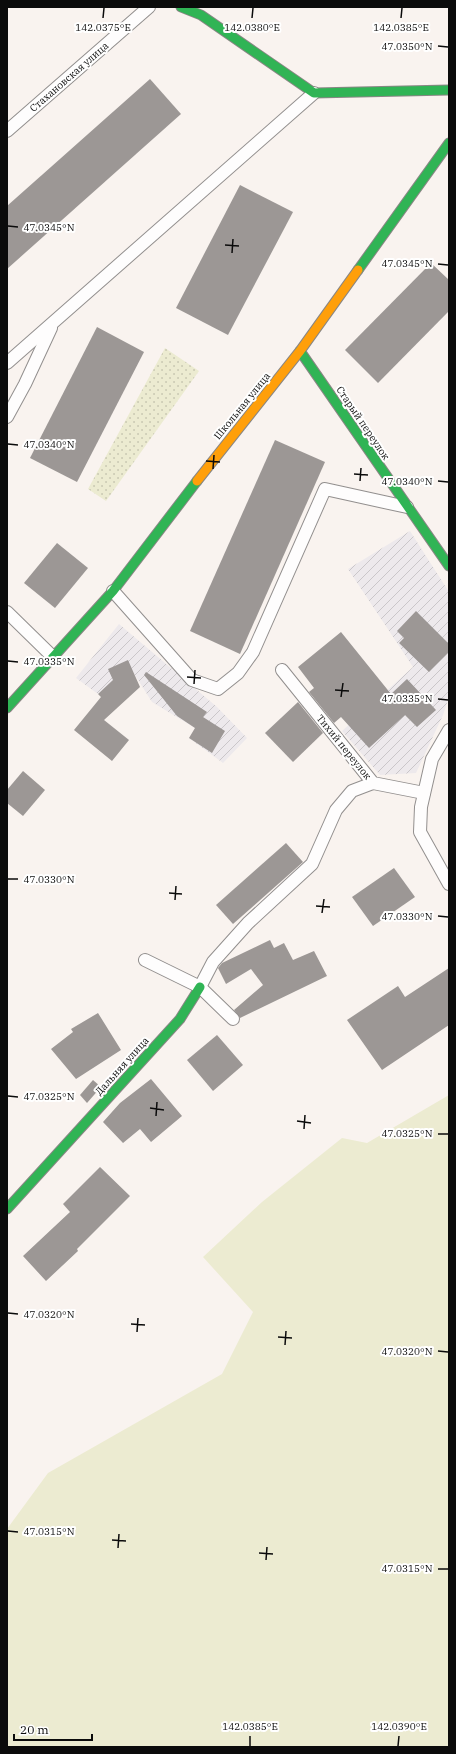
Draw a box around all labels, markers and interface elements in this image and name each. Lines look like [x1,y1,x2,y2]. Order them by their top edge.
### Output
text: 142.0375°E [75,21,131,34]
text: 142.0380°E [224,21,280,34]
text: 142.0385°E [373,21,429,34]
street label: Стахановская улица [27,39,111,115]
text: 47.0350°N [381,40,433,53]
text: 47.0345°N [23,221,75,234]
text: 47.0345°N [381,257,433,270]
street label: Школьная улица [211,369,273,442]
street label: Старый переулок [334,384,393,463]
text: 47.0340°N [23,438,75,451]
text: 47.0340°N [381,475,433,488]
text: 47.0335°N [23,655,75,668]
text: 47.0335°N [381,692,433,705]
street label: Тихий переулок [314,712,374,782]
text: 47.0330°N [23,873,75,886]
text: 47.0330°N [381,910,433,923]
street label: Дальняя улица [92,1034,152,1098]
text: 47.0325°N [23,1090,75,1103]
text: 47.0325°N [381,1127,433,1140]
text: 47.0320°N [23,1308,75,1321]
text: 47.0320°N [381,1345,433,1358]
text: 47.0315°N [23,1525,75,1538]
text: 47.0315°N [381,1562,433,1575]
scale bar [14,1716,92,1742]
text: 142.0385°E [222,1720,278,1733]
text: 142.0390°E [371,1720,427,1733]
text: 20 m [20,1722,49,1737]

